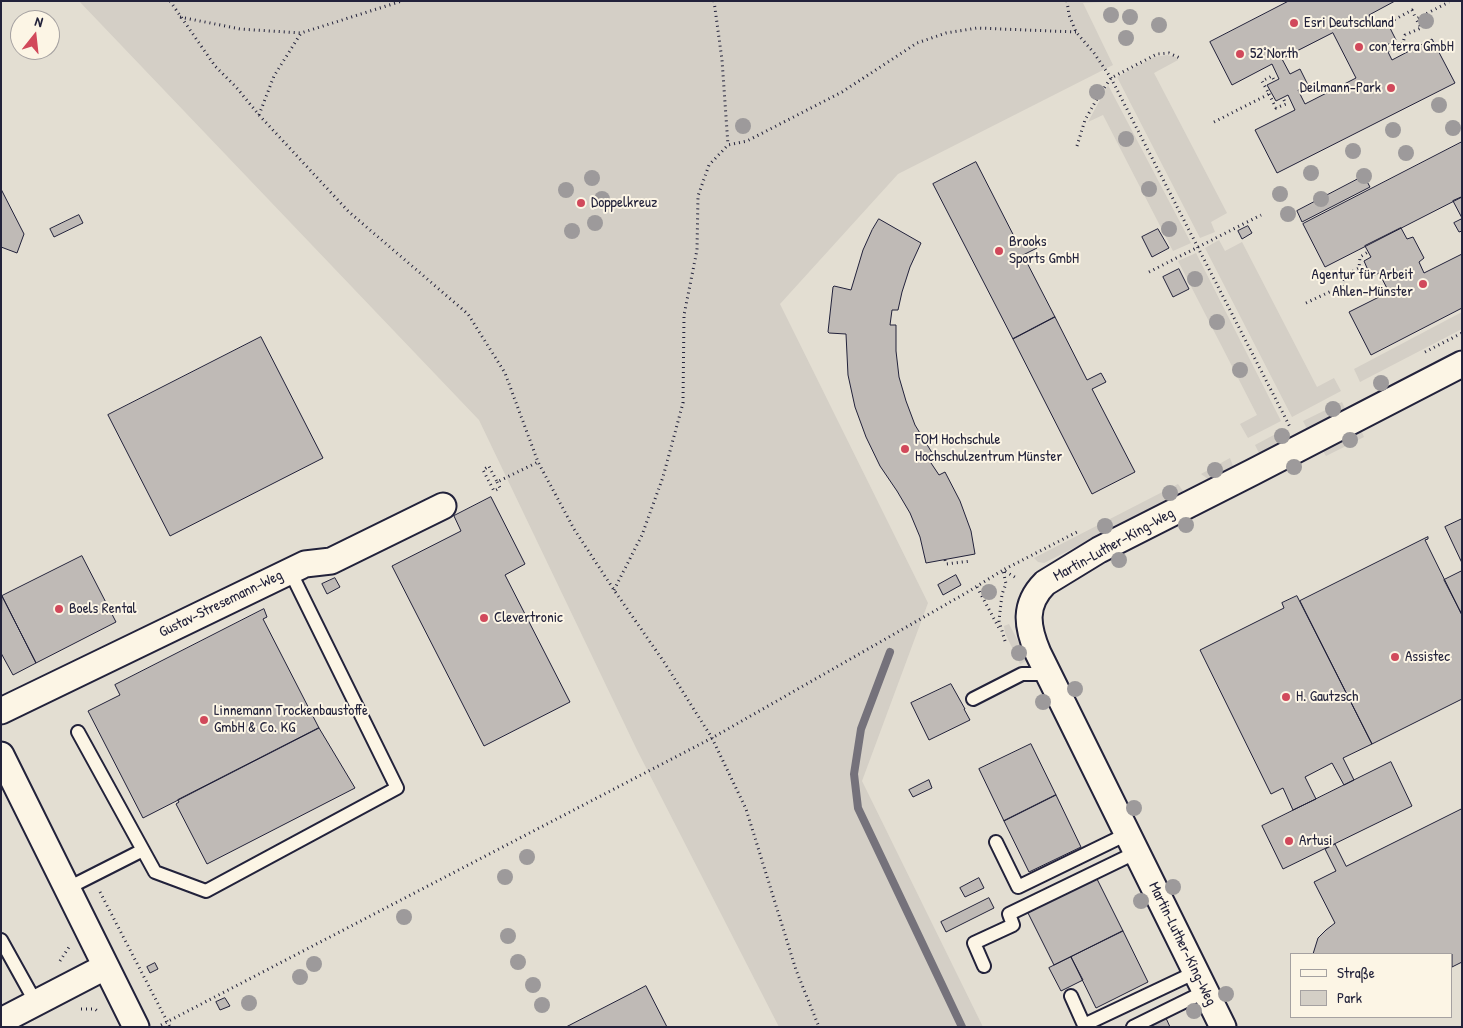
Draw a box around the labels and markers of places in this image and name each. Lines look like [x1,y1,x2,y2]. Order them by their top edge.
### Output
place label: Esri Deutschland [1304,14,1394,32]
marker: Esri Deutschland [1288,17,1300,29]
place label: con terra GmbH [1369,38,1454,56]
marker: con terra GmbH [1353,41,1365,53]
place label: 52°North [1250,45,1298,63]
marker: 52°North [1234,48,1246,60]
place label: Deilmann-Park [1300,79,1381,97]
marker: Deilmann-Park [1385,82,1397,94]
place label: Doppelkreuz [591,194,657,212]
marker: Doppelkreuz [575,197,587,209]
place label: Brooks Sports GmbH [1009,233,1079,268]
marker: Brooks Sports GmbH [993,245,1005,257]
place label: Agentur für Arbeit Ahlen-Münster [1311,266,1413,301]
marker: Agentur für Arbeit Ahlen-Münster [1417,278,1429,290]
place label: FOM Hochschule Hochschulzentrum Münster [915,431,1062,466]
marker: FOM Hochschule Hochschulzentrum Münster [899,443,911,455]
place label: Boels Rental [69,600,136,618]
marker: Boels Rental [53,603,65,615]
place label: Clevertronic [494,609,563,627]
marker: Clevertronic [478,612,490,624]
place label: Assistec [1405,648,1450,666]
marker: Assistec [1389,651,1401,663]
place label: H. Gautzsch [1296,688,1358,706]
marker: H. Gautzsch [1280,691,1292,703]
place label: Linnemann Trockenbaustoffe GmbH & Co. KG [214,702,368,737]
marker: Linnemann Trockenbaustoffe GmbH & Co. KG [198,714,210,726]
place label: Artusi [1299,832,1332,850]
marker: Artusi [1283,835,1295,847]

